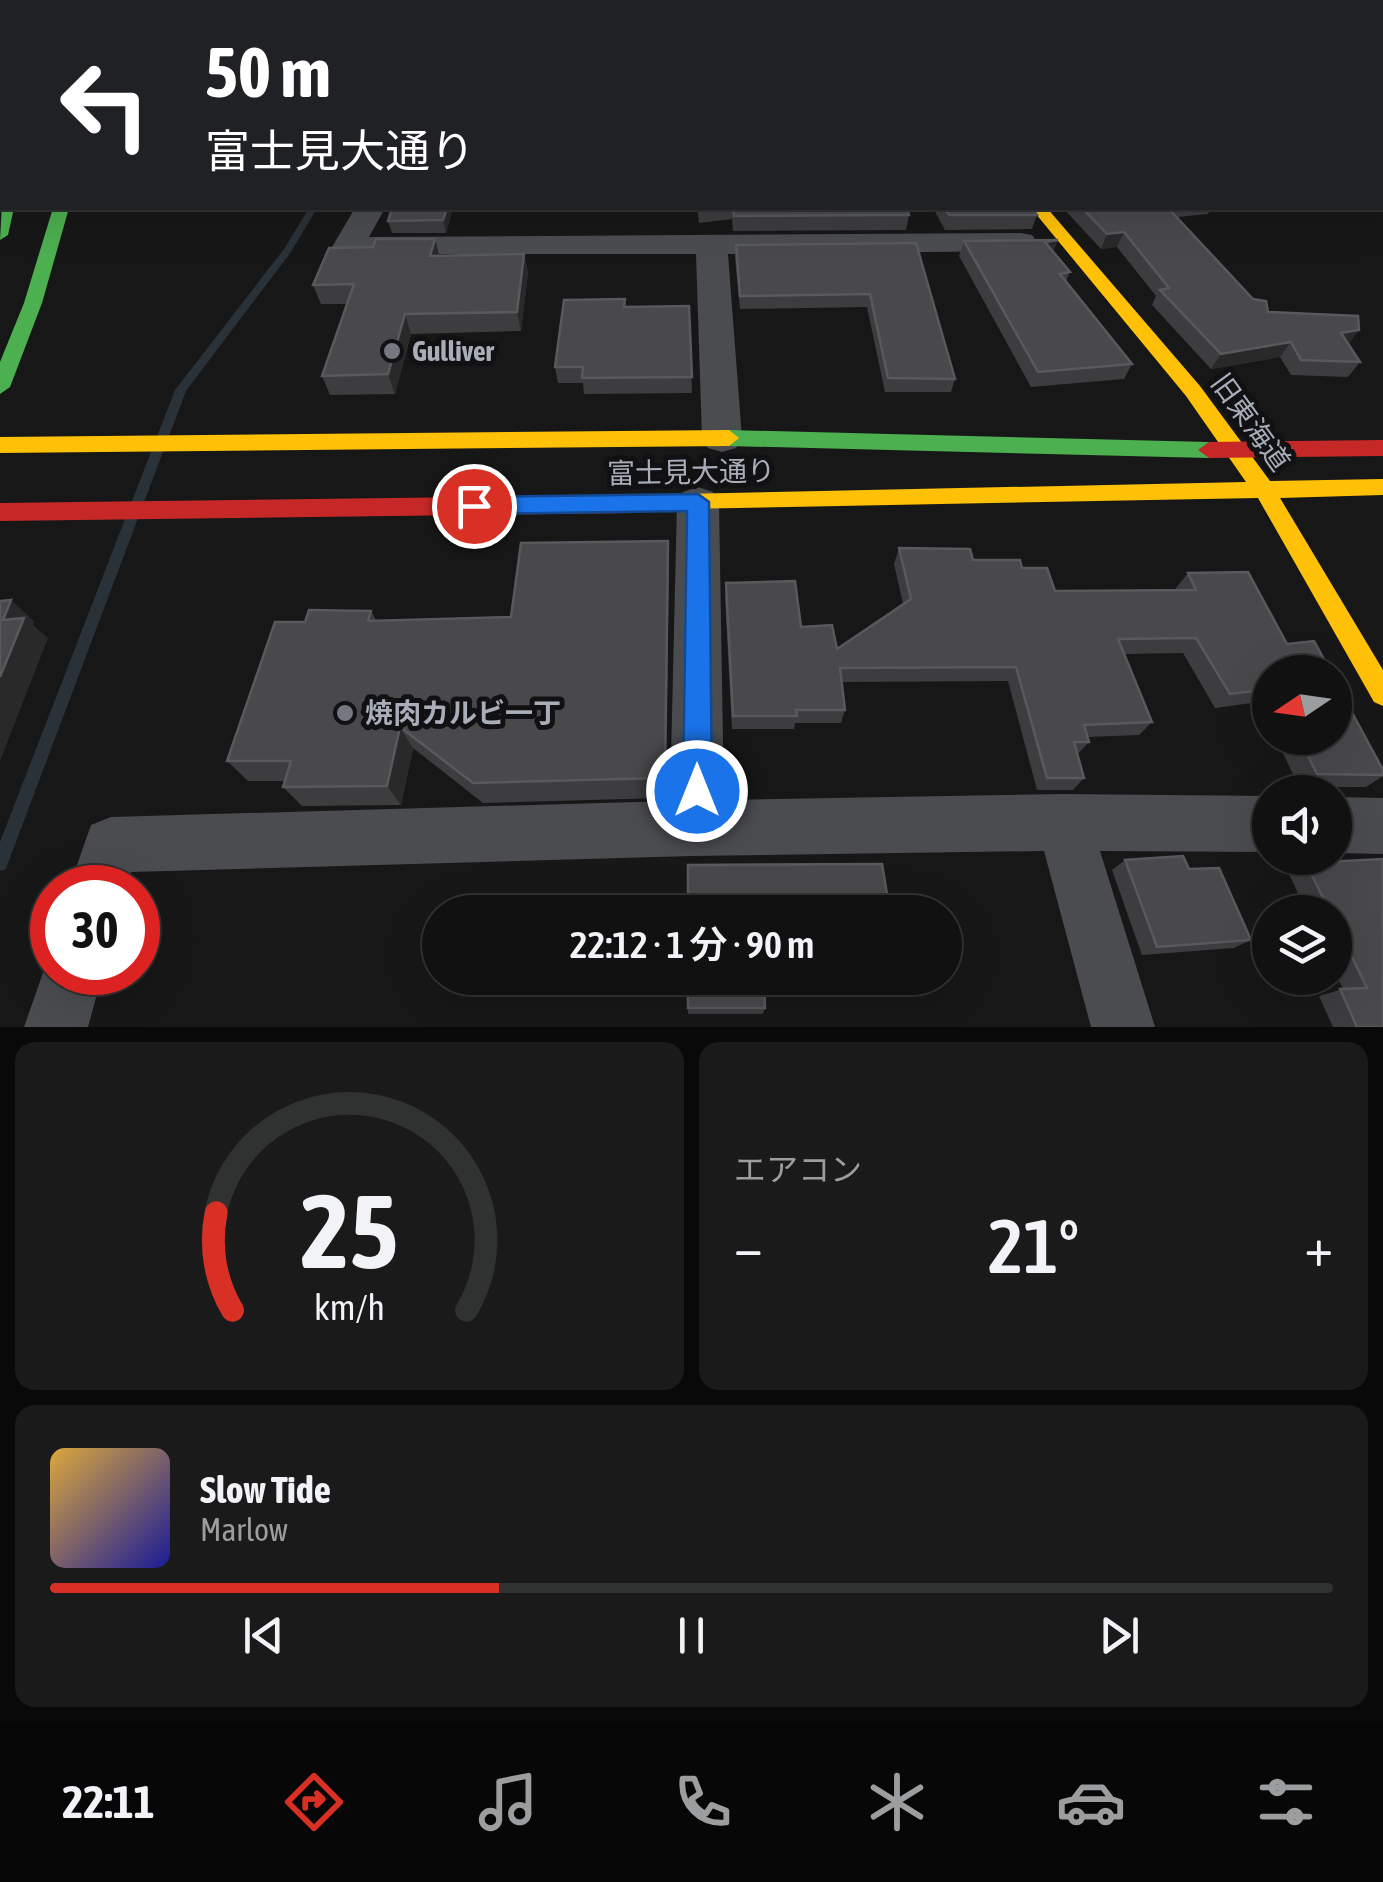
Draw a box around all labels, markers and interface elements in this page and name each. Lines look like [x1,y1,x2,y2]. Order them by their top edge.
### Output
text: 50 m [205,32,331,112]
icon: left [40,40,170,170]
text: 富士見大通り [205,125,475,177]
place label: Gulliver [412,335,495,367]
marker: Gulliver [381,340,403,362]
street label: 旧東海道 [1205,367,1297,477]
street label: 富士見大通り [607,455,775,489]
pin [432,464,517,549]
icon: arrive [447,479,502,534]
north arrow [1252,655,1352,755]
map controls [1252,655,1352,995]
place label: 焼肉カルビ一丁 [365,697,561,729]
marker: 焼肉カルビ一丁 [334,702,356,724]
position arrow [645,739,749,843]
button: sound [1252,775,1352,875]
speed limit sign: 30 [30,865,160,995]
button: layers [1252,895,1352,995]
text: 22:12 · 1 分 · 90 m [570,923,814,966]
text: エアコン [734,1151,862,1188]
text: 25 [301,1171,398,1290]
text: 21° [988,1203,1079,1289]
text: − [734,1215,763,1278]
text: + [1304,1215,1333,1278]
text: km/h [314,1287,385,1328]
text: Slow Tide [200,1468,331,1511]
text: Marlow [200,1511,288,1548]
icon: previous [236,1608,291,1663]
icon: pause [664,1608,719,1663]
icon: next [1092,1608,1147,1663]
icon: directions [279,1767,349,1837]
icon: music [473,1767,543,1837]
icon: phone [668,1767,738,1837]
icon: climate [862,1767,932,1837]
icon: car [1056,1767,1126,1837]
icon: filters [1251,1767,1321,1837]
text: 22:11 [62,1776,155,1828]

